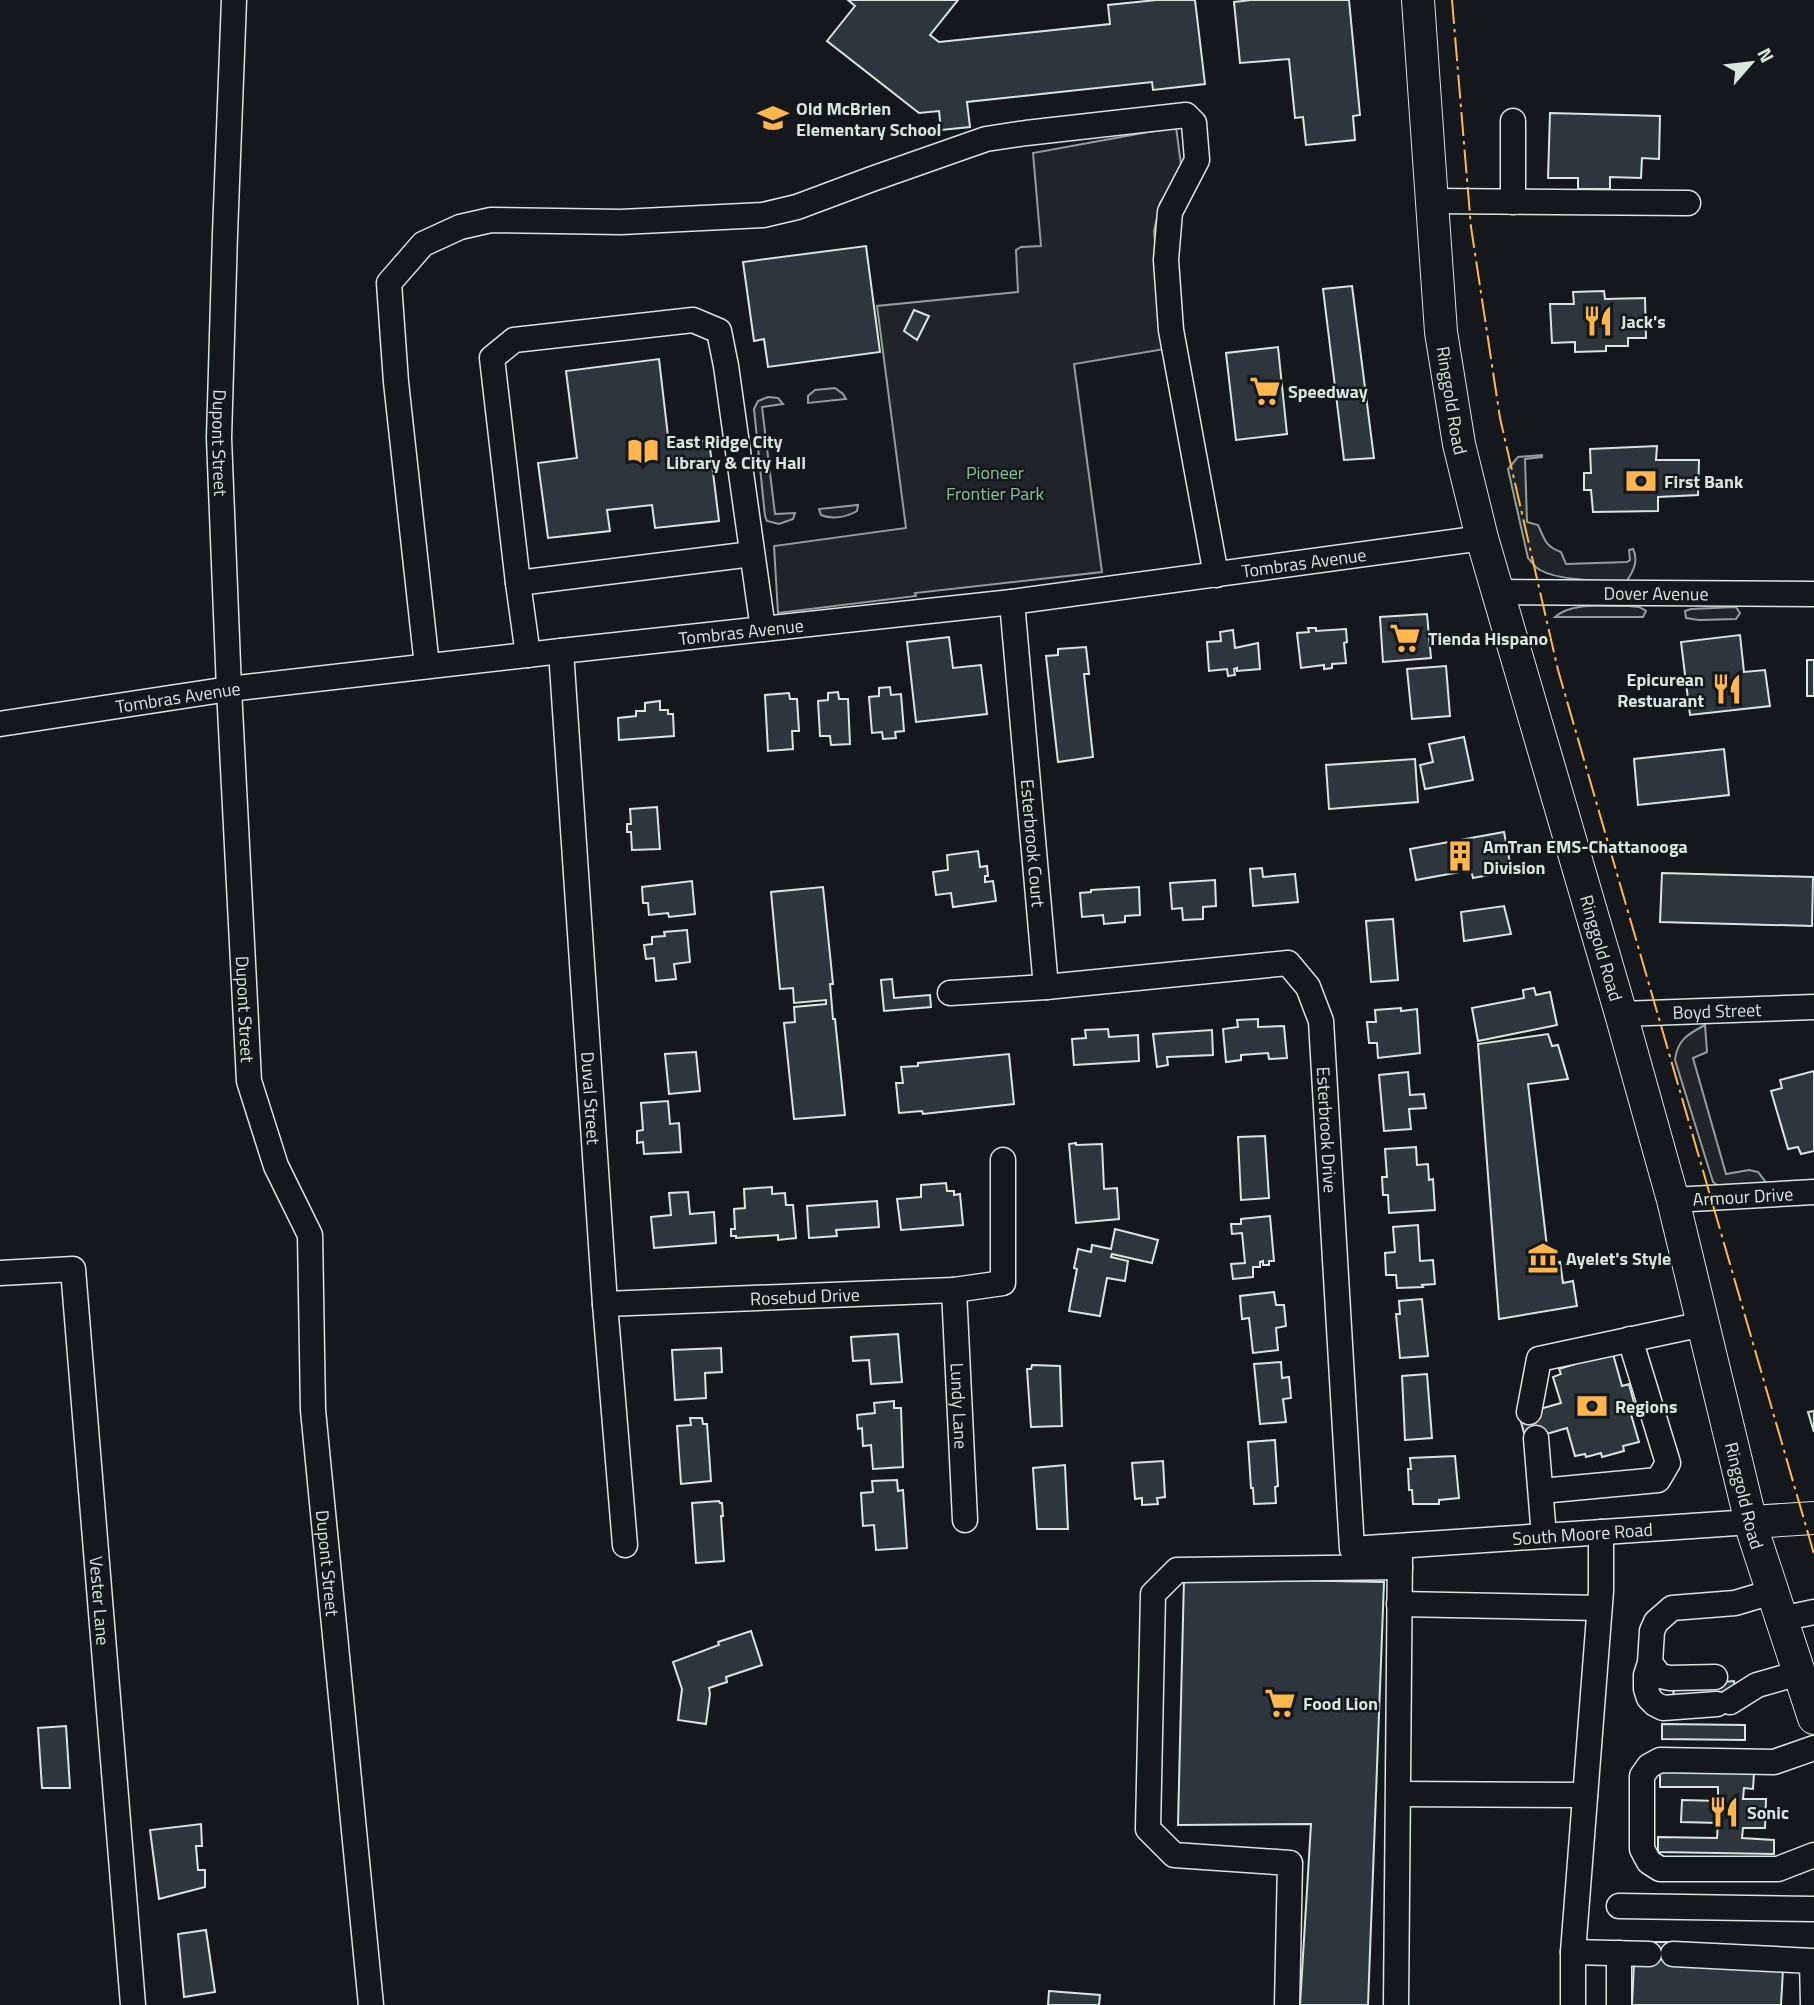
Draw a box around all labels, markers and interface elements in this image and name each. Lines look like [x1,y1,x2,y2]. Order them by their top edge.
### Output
north arrow [1716,28,1786,98]
text: N [1751,42,1782,67]
place label: Old McBrien Elementary School [796,95,941,143]
school or university icon: Old McBrien Elementary School [756,101,790,135]
restaurant icon: Jack's [1581,304,1615,338]
place label: Jack's [1621,308,1666,335]
street label: Ringgold Road [1430,344,1475,457]
supermarket icon: Speedway [1248,374,1282,408]
place label: Speedway [1288,378,1368,405]
street label: Dupont Street [205,389,235,497]
place label: East Ridge City Library & City Hall [666,428,806,476]
library icon: East Ridge City Library & City Hall [626,434,660,468]
park label: Pioneer Frontier Park [946,459,1044,507]
bank icon: First Bank [1624,464,1658,498]
place label: First Bank [1664,468,1744,495]
street label: Tombras Avenue [1240,540,1368,584]
street label: Dover Avenue [1603,579,1709,607]
street label: Tombras Avenue [677,611,805,652]
supermarket icon: Tienda Hispano [1388,621,1422,655]
place label: Tienda Hispano [1428,625,1548,652]
place label: Epicurean Restuarant [1617,666,1704,714]
restaurant icon: Epicurean Restuarant [1710,672,1744,706]
street label: Tombras Avenue [114,674,242,720]
street label: Esterbrook Court [1014,778,1052,909]
place label: AmTran EMS-Chattanooga Division [1483,833,1688,881]
building icon: AmTran EMS-Chattanooga Division [1443,839,1477,873]
street label: Ringgold Road [1573,892,1630,1004]
street label: Dupont Street [229,955,262,1064]
street label: Boyd Street [1672,995,1763,1026]
street label: Duval Street [575,1051,608,1146]
street label: Esterbrook Drive [1310,1066,1345,1194]
street label: Armour Drive [1692,1180,1794,1212]
museum icon: Ayelet's Style [1526,1241,1560,1275]
place label: Ayelet's Style [1566,1245,1671,1272]
street label: Rosebud Drive [749,1280,860,1312]
street label: Lundy Lane [944,1362,975,1450]
bank icon: Regions [1575,1389,1609,1423]
place label: Regions [1615,1393,1677,1420]
street label: Ringgold Road [1718,1439,1771,1553]
street label: Dupont Street [309,1509,347,1618]
street label: South Moore Road [1511,1515,1654,1552]
street label: Vester Lane [83,1555,117,1646]
supermarket icon: Food Lion [1263,1686,1297,1720]
place label: Food Lion [1303,1690,1378,1717]
restaurant icon: Sonic [1707,1795,1741,1829]
place label: Sonic [1747,1799,1789,1826]

